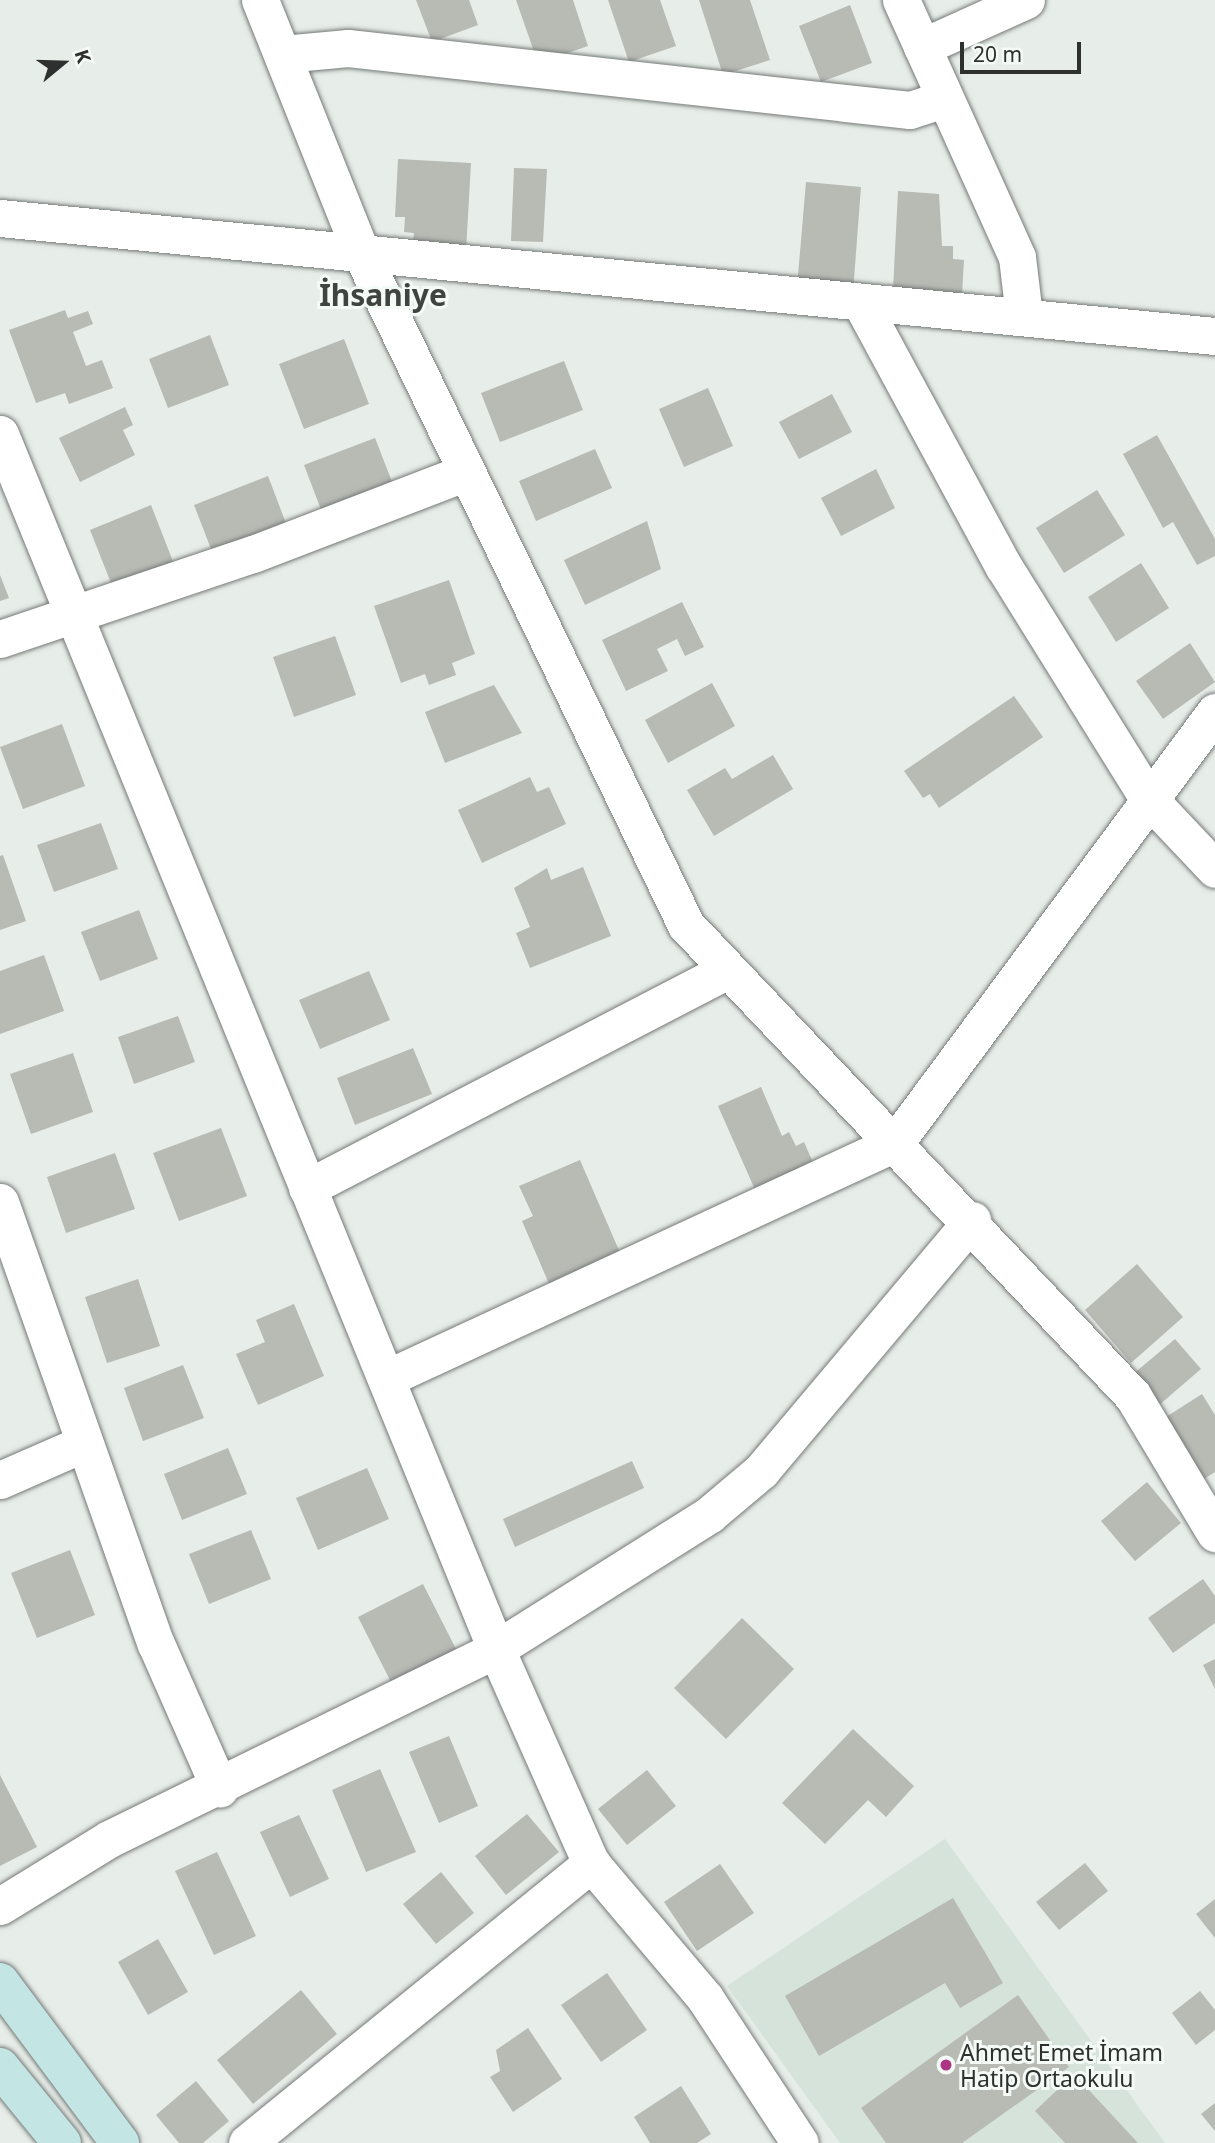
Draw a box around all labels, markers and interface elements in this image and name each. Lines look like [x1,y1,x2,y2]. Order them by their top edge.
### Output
north arrow [28,28,98,98]
scale bar [963,28,1084,72]
text: 20 m [973,40,1022,68]
text: K [69,46,97,66]
district label: İhsaniye [319,277,447,313]
place label: Ahmet Emet İmam Hatip Ortaokulu [960,2038,1163,2092]
marker: Ahmet Emet İmam Hatip Ortaokulu [938,2057,954,2073]

